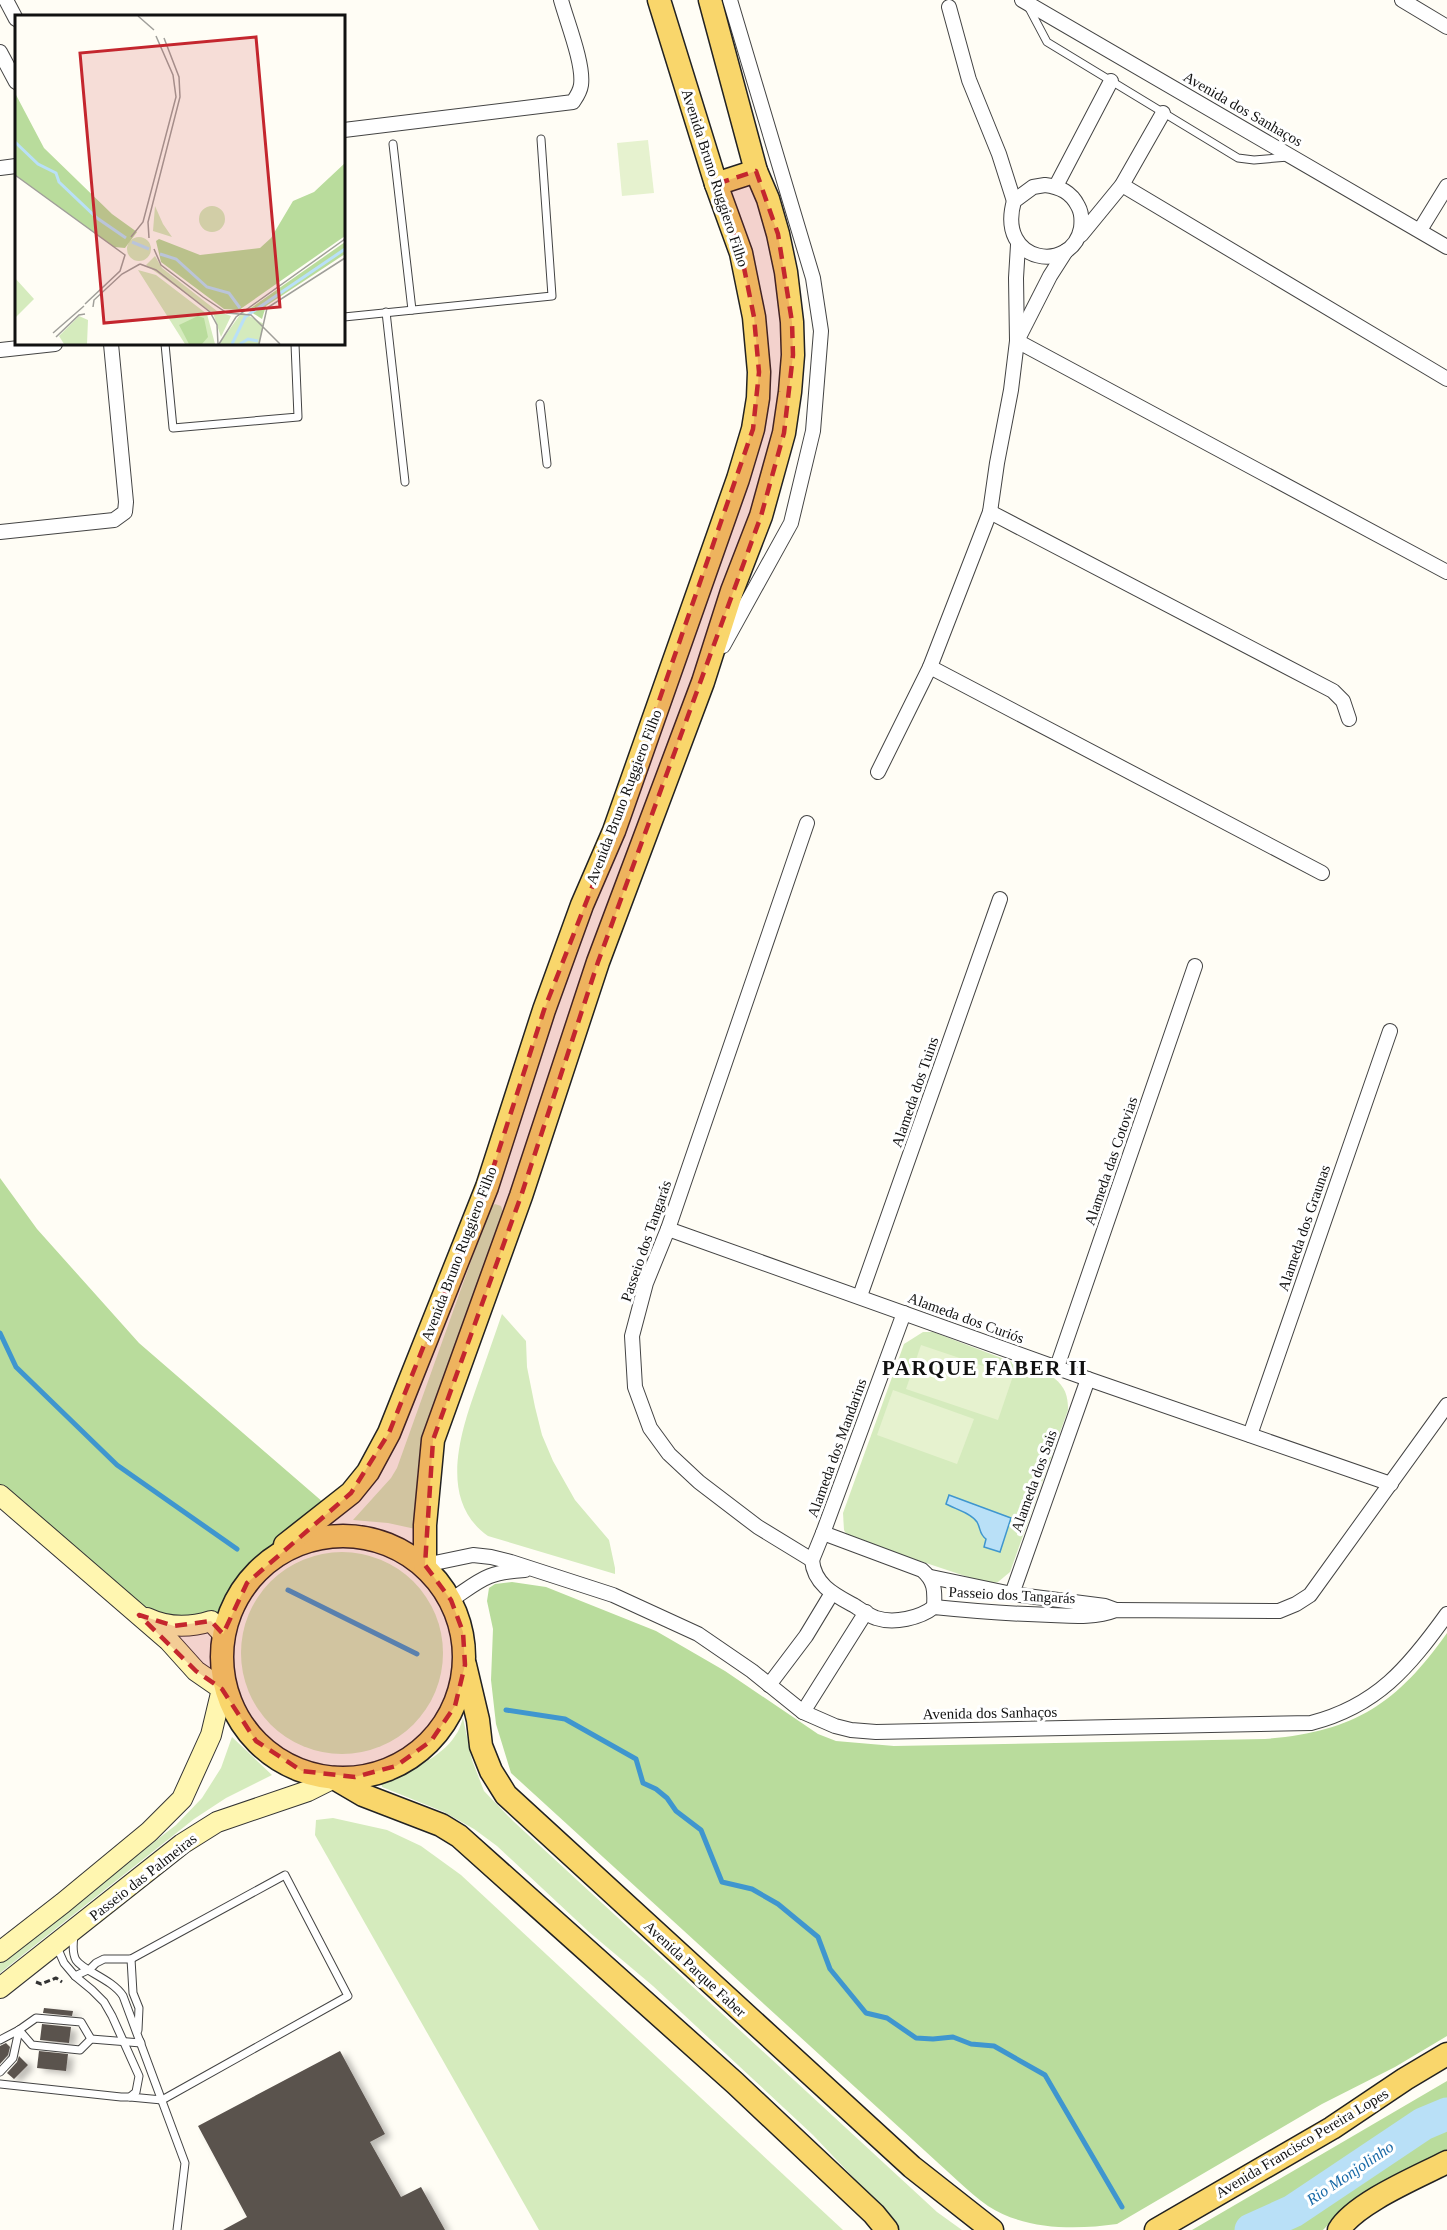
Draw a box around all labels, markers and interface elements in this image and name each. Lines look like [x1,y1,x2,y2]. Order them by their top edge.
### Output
inset map [15,15,345,345]
street label: Avenida dos Sanhaços [1181,68,1305,150]
street label: Avenida Bruno Ruggiero Filho [679,87,751,269]
street label: Avenida Bruno Ruggiero Filho [583,707,665,887]
street label: Alameda dos Tuins [889,1034,941,1149]
street label: Alameda das Cotovias [1081,1094,1141,1227]
street label: Alameda dos Graunas [1275,1163,1333,1293]
street label: Avenida Bruno Ruggiero Filho [418,1164,500,1344]
street label: Passeio dos Tangarás [618,1178,674,1304]
street label: Alameda dos Curiós [906,1290,1026,1347]
district label: PARQUE FABER II [882,1356,1088,1380]
street label: Alameda dos Mandarins [804,1376,870,1520]
street label: Alameda dos Sais [1008,1428,1060,1534]
street label: Passeio dos Tangarás [948,1584,1076,1606]
street label: Avenida dos Sanhaços [923,1704,1058,1722]
street label: Passeio das Palmeiras [86,1830,200,1924]
street label: Avenida Parque Faber [641,1918,749,2020]
street label: Avenida Francisco Pereira Lopes [1213,2085,1391,2201]
water label: Rio Monjolinho [1303,2138,1397,2210]

